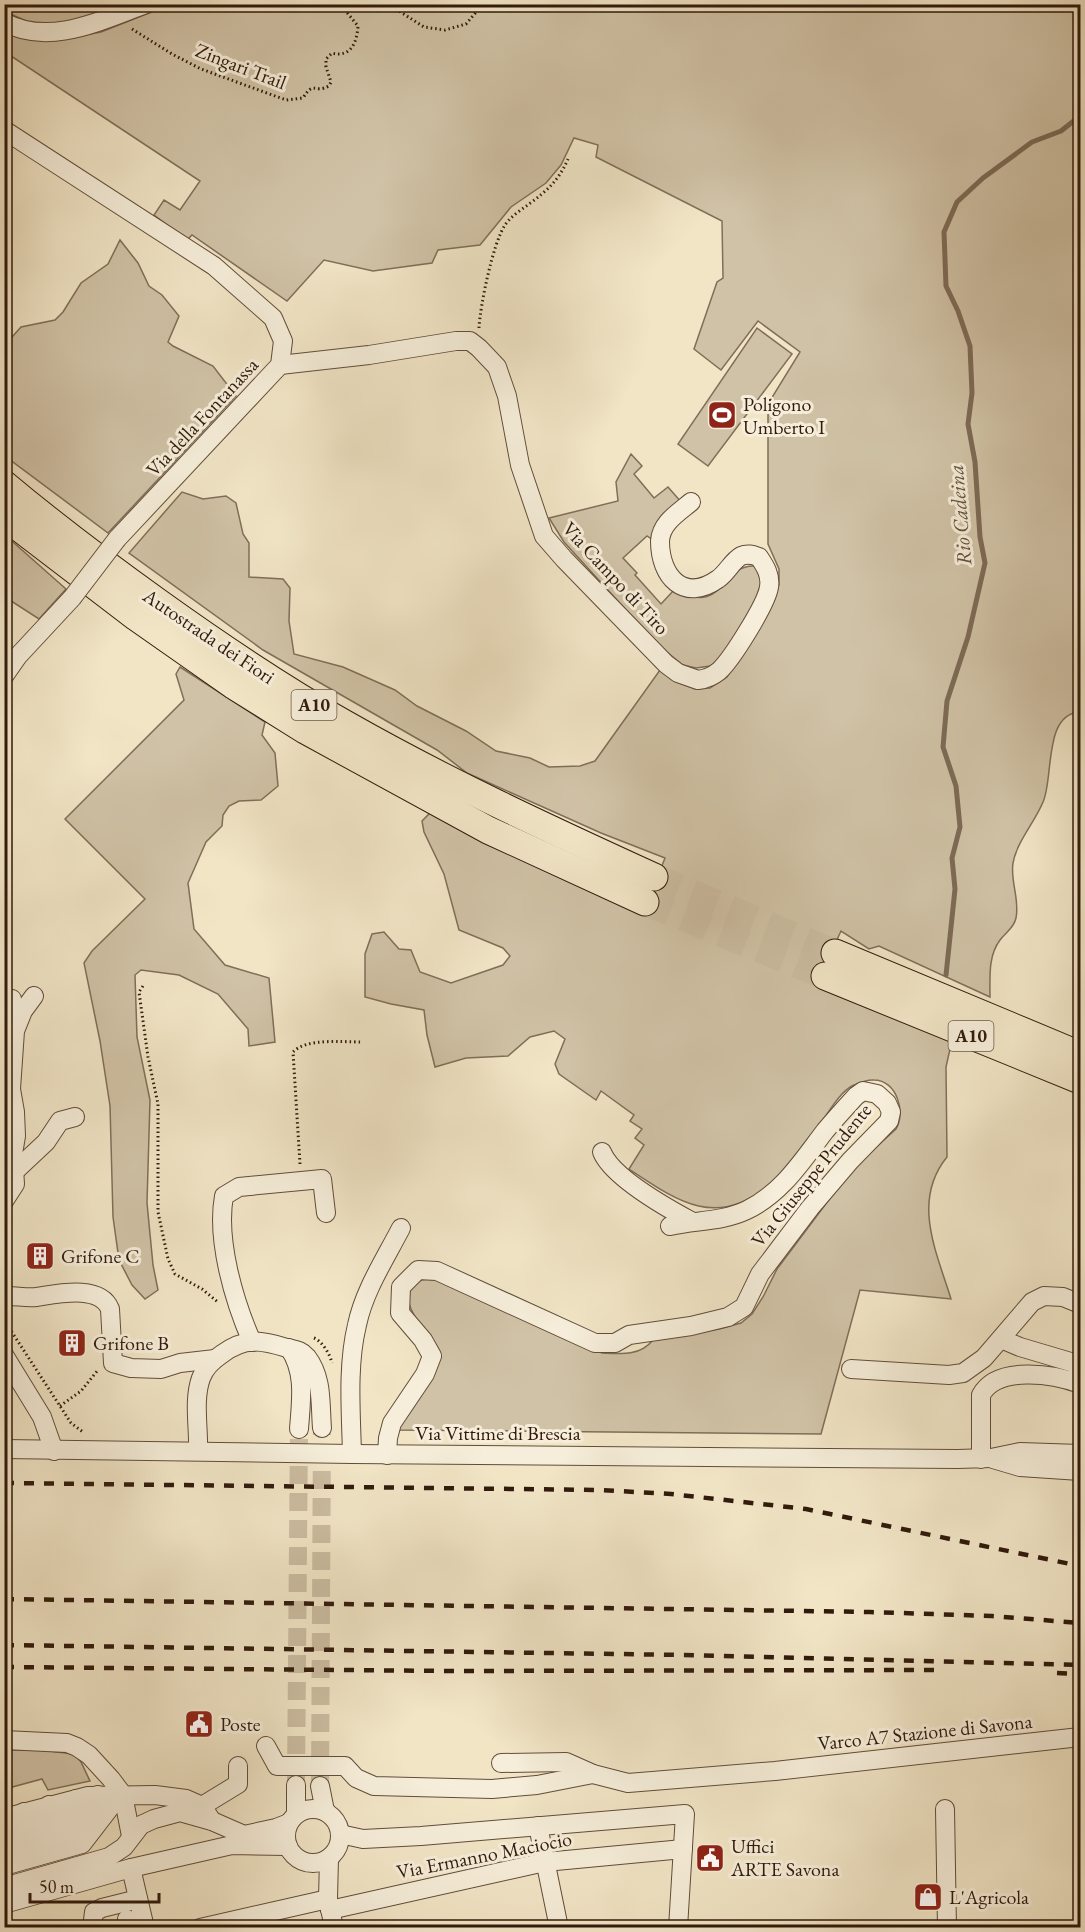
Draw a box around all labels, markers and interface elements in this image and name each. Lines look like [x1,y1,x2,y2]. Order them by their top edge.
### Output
street label: Zingari Trail [192,37,290,95]
street label: Via della Fontanassa [140,352,264,482]
place label: Poligono Umberto I [743,391,825,440]
sports icon: Poligono Umberto I [706,399,738,431]
water label: Rio Cadeina [942,463,977,567]
street label: Via Campo di Tiro [557,516,675,640]
street label: Autostrada dei Fiori [137,582,280,690]
road number: A10 [292,690,336,720]
road number: A10 [948,1021,994,1051]
street label: Via Giuseppe Prudente [745,1098,877,1252]
building icon: Grifone C [24,1240,56,1272]
place label: Grifone C [61,1243,139,1269]
building icon: Grifone B [56,1327,88,1359]
place label: Grifone B [93,1330,169,1356]
street label: Via Vittime di Brescia [415,1420,581,1446]
public building icon: Poste [183,1708,215,1740]
street label: Varco A7 Stazione di Savona [816,1708,1034,1756]
place label: Poste [220,1711,261,1737]
street label: Via Ermanno Maciocio [394,1825,574,1885]
place label: Uffici ARTE Savona [730,1833,839,1882]
public building icon: Uffici ARTE Savona [694,1842,726,1874]
scale bar [30,1866,159,1904]
text: 50 m [39,1875,74,1898]
shop icon: L'Agricola [912,1881,944,1913]
place label: L'Agricola [949,1884,1029,1910]

